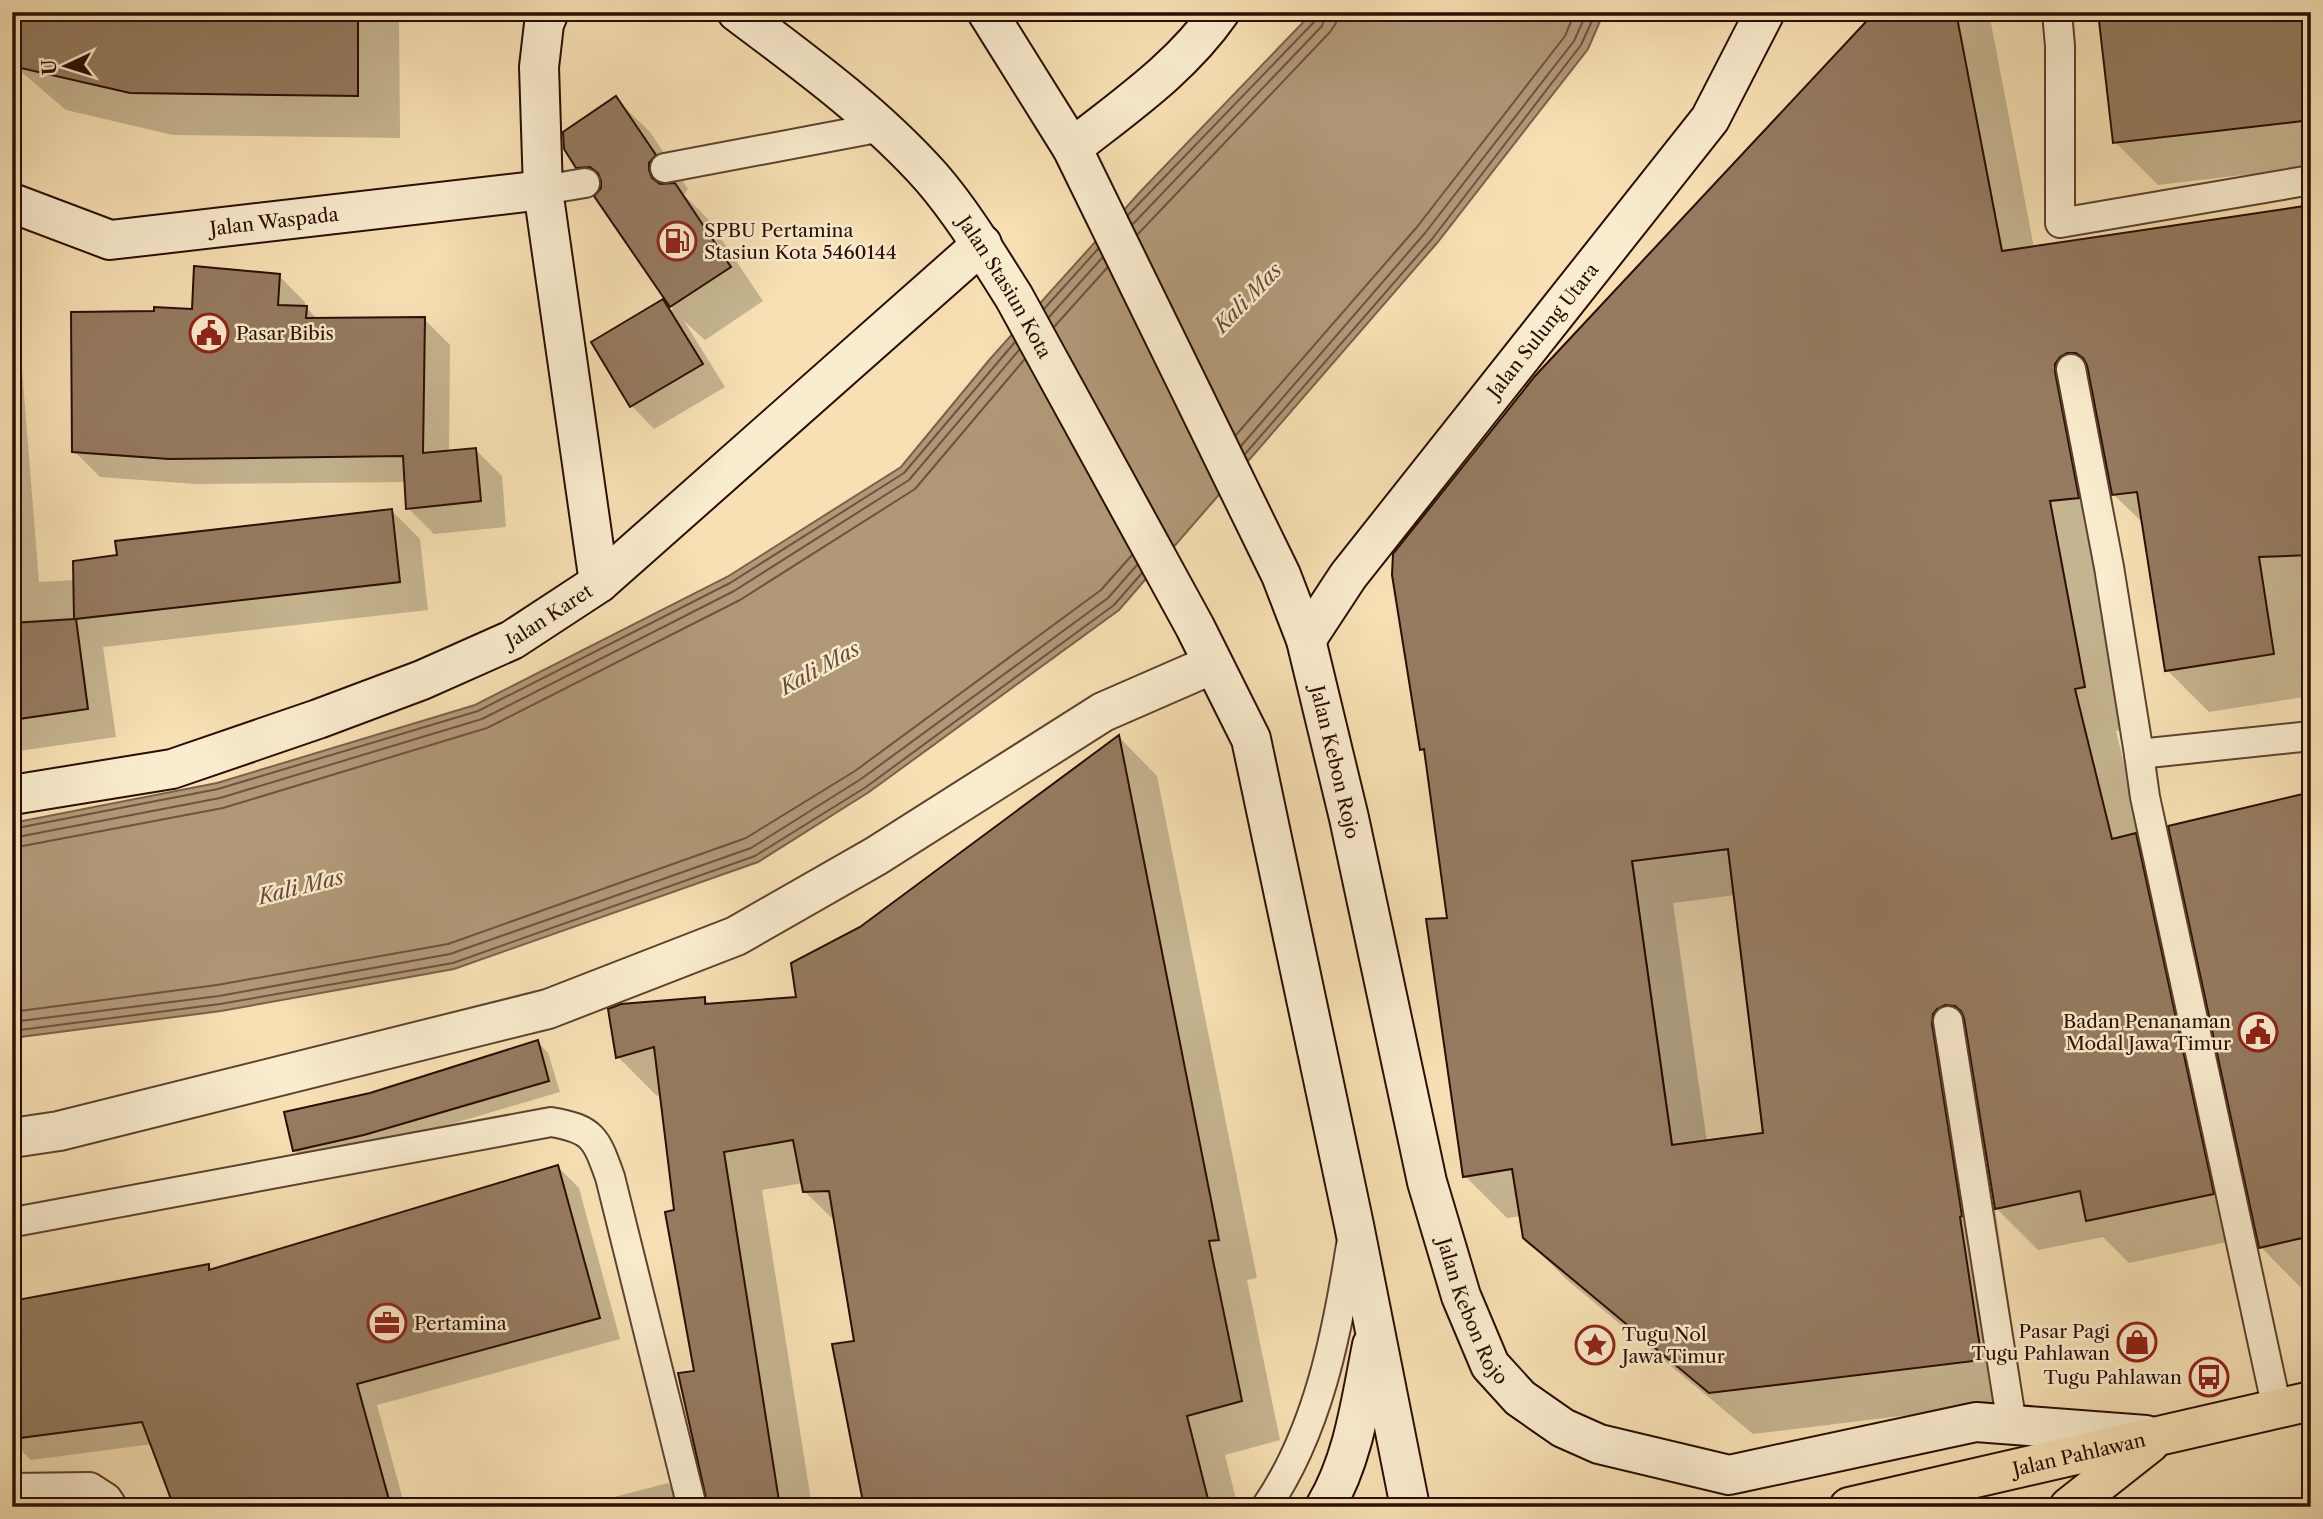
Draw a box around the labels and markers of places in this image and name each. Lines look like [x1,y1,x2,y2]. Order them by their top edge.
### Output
place label: SPBU Pertamina Stasiun Kota 5460144 [704,219,897,264]
fuel station icon: SPBU Pertamina Stasiun Kota 5460144 [656,220,698,262]
public building icon: Pasar Bibis [188,312,230,354]
place label: Pasar Bibis [236,322,334,345]
place label: Badan Penanaman Modal Jawa Timur [2063,1010,2231,1055]
public building icon: Badan Penanaman Modal Jawa Timur [2237,1011,2279,1053]
office icon: Pertamina [366,1302,408,1344]
place label: Pertamina [414,1312,507,1335]
place label: Pasar Pagi Tugu Pahlawan [1971,1320,2110,1365]
shop icon: Pasar Pagi Tugu Pahlawan [2116,1321,2158,1363]
place label: Tugu Nol Jawa Timur [1619,1323,1725,1368]
place icon: Tugu Nol Jawa Timur [1574,1324,1616,1366]
bus stop icon: Tugu Pahlawan [2188,1356,2230,1398]
place label: Tugu Pahlawan [2043,1366,2182,1389]

